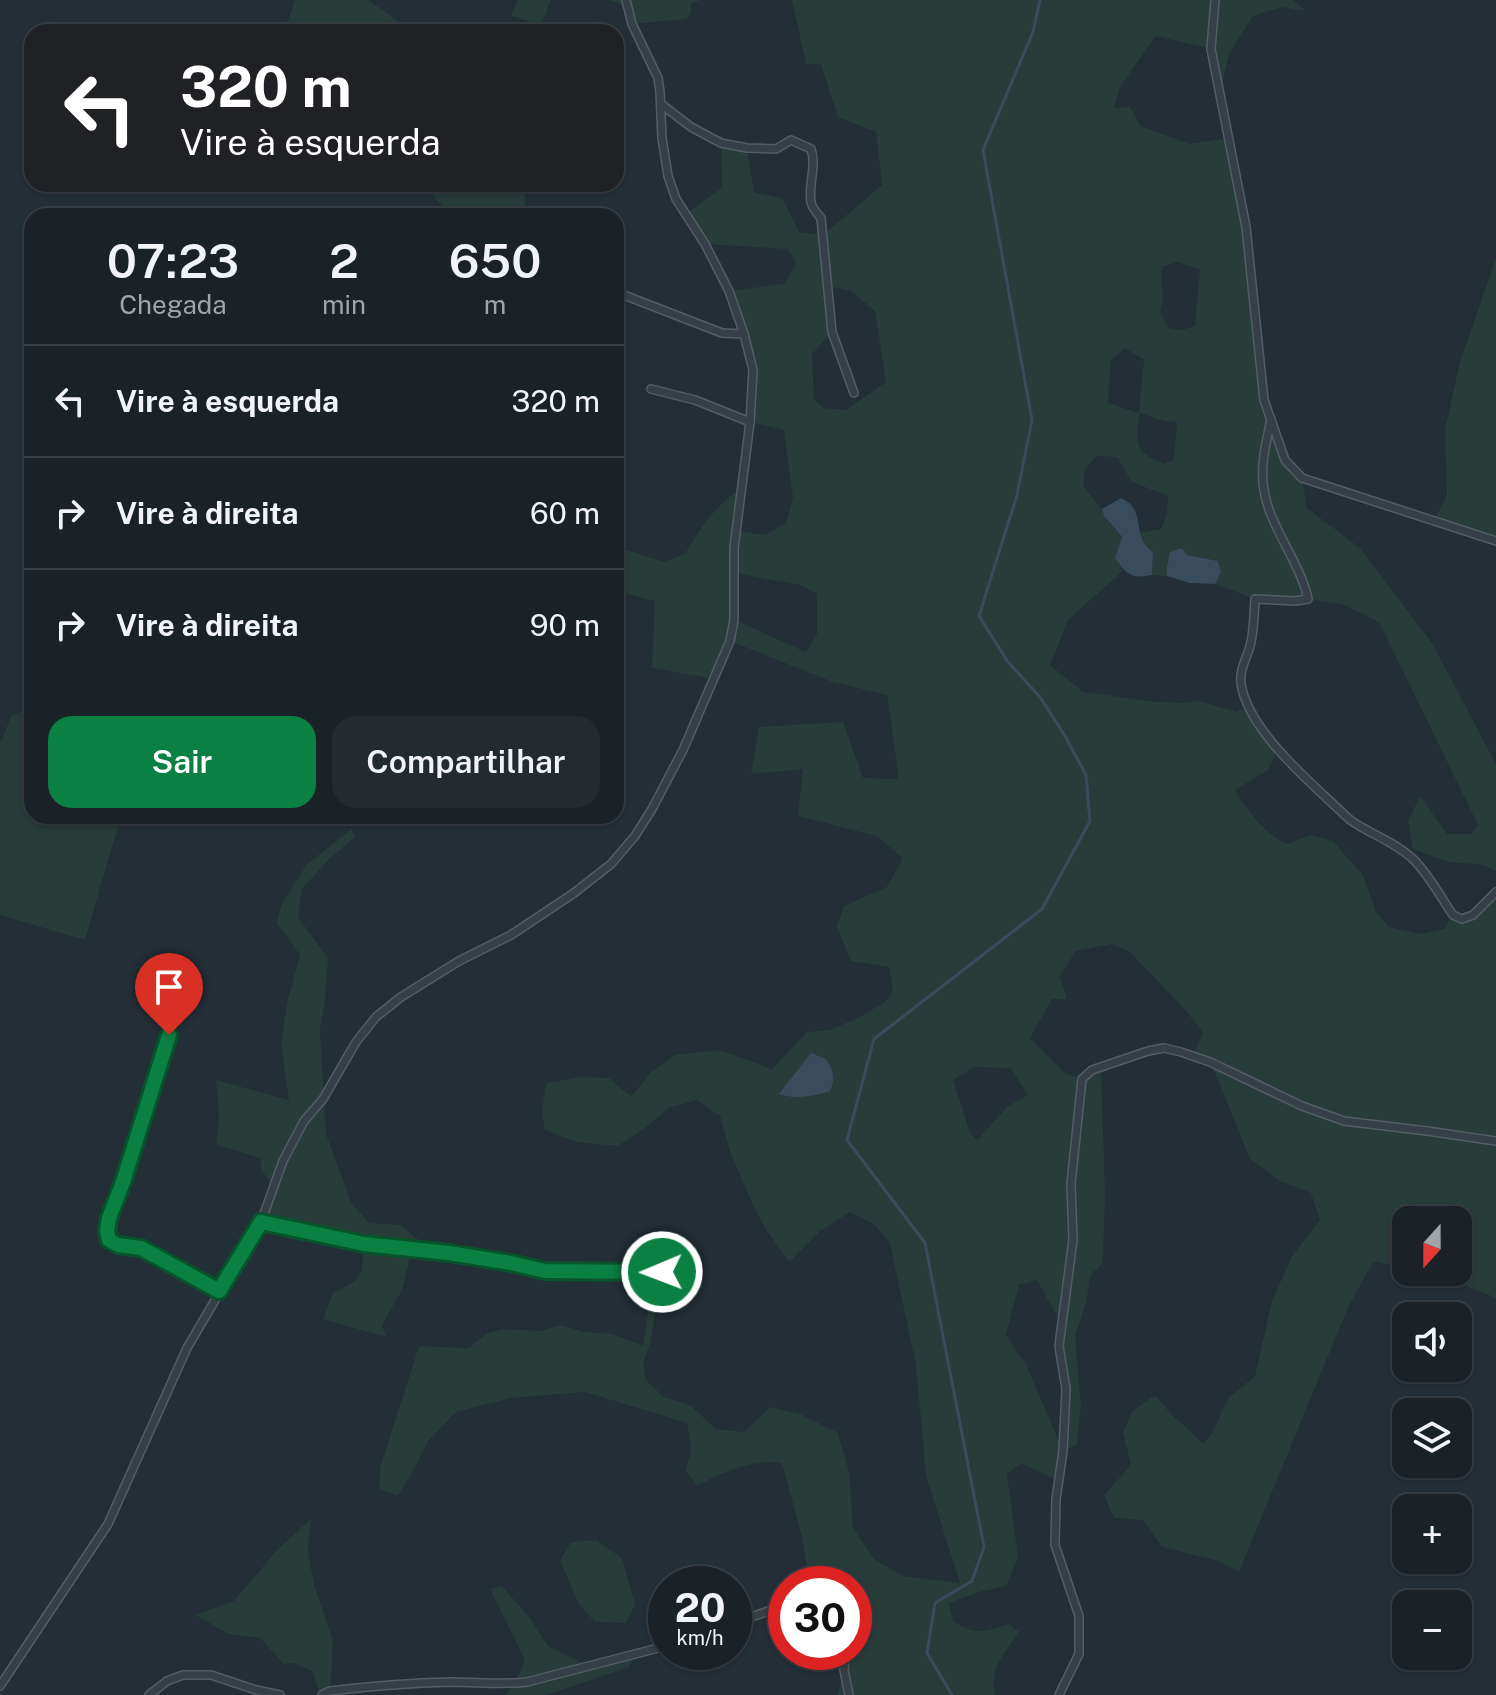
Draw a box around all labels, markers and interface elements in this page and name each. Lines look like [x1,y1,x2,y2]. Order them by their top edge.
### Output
text: 320 m [180,54,352,120]
icon: left [48,56,152,160]
text: Vire à esquerda [180,121,441,163]
text: 07:23 [107,232,239,289]
text: 2 [329,232,359,289]
text: 650 [449,232,541,289]
text: Chegada [119,289,227,320]
text: min [322,289,366,320]
text: m [484,289,506,320]
icon: left [48,379,92,423]
text: Vire à esquerda [116,383,339,419]
text: 320 m [512,383,600,419]
icon: right [48,491,92,535]
text: Vire à direita [116,495,299,531]
text: 60 m [530,495,600,531]
icon: right [48,603,92,647]
text: Vire à direita [116,607,299,643]
text: 90 m [530,607,600,643]
button: Sair [48,716,316,808]
button: Compartilhar [332,716,600,808]
pin [135,953,203,1035]
icon: arrive [147,965,191,1009]
north arrow [1392,1206,1472,1286]
map controls [1392,1206,1472,1670]
position arrow [620,1230,704,1314]
button: sound [1392,1302,1472,1382]
button: layers [1392,1398,1472,1478]
button: + [1392,1494,1472,1574]
speed limit sign: 30 [768,1566,872,1670]
text: 20 [674,1584,726,1631]
button: − [1392,1590,1472,1670]
text: km/h [676,1626,724,1650]

